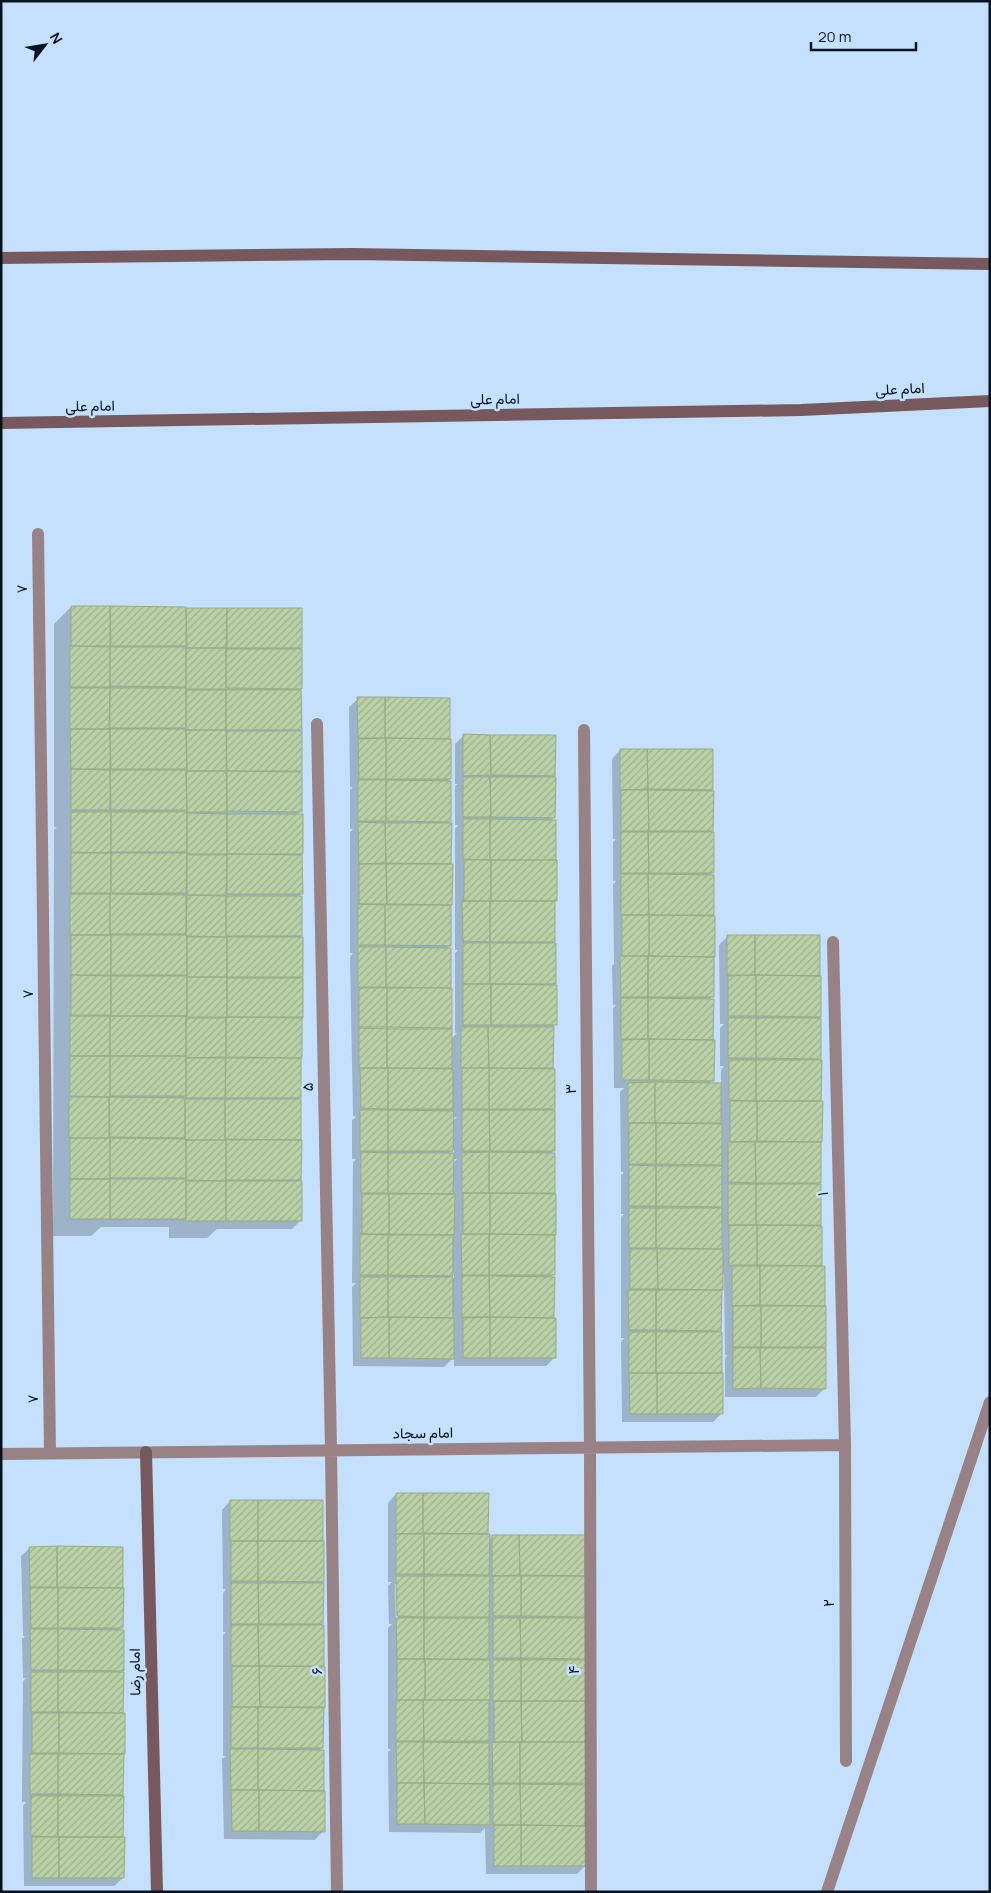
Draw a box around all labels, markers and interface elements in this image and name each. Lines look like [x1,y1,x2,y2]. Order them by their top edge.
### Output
north arrow [20,20,70,70]
scale bar [811,20,916,52]
text: 20 m [818,26,851,47]
text: N [46,29,67,47]
street label: امام علی [875,377,925,400]
street label: امام علی [470,388,520,409]
street label: امام علی [65,395,115,416]
street label: ۷ [11,584,32,594]
street label: ۷ [17,989,38,999]
street label: ۵ [297,1082,318,1092]
street label: ۳ [560,1084,581,1094]
street label: ۱ [812,1192,833,1196]
street label: ۷ [22,1394,43,1404]
street label: امام سجاد [393,1421,453,1444]
street label: ۲ [818,1599,839,1607]
street label: امام رضا [124,1648,145,1696]
street label: ۴ [563,1665,584,1674]
street label: ۶ [306,1667,327,1675]

